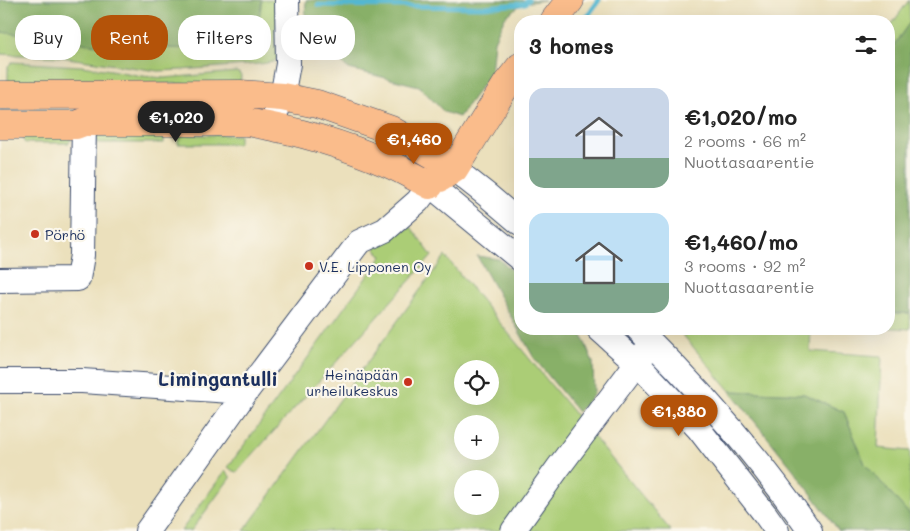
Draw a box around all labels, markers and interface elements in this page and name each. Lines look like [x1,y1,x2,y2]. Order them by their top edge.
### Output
chip: Buy [15,15,81,60]
chip: Rent [91,15,168,60]
chip: Filters [178,15,271,60]
chip: New [281,15,355,60]
icon: filters [852,31,880,59]
text: 3 homes [529,32,614,59]
pin: €1,020 [135,100,217,143]
text: €1,020/mo [684,103,797,130]
text: €1,020 [149,106,203,127]
icon: home [569,108,629,168]
pin: €1,460 [373,122,455,165]
text: €1,460 [386,128,442,149]
text: 2 rooms · 66 m² [684,130,806,151]
text: Nuottasaarentie [684,151,814,172]
place label: Pörhö [45,225,85,244]
marker: Pörhö [29,228,41,240]
text: €1,460/mo [684,228,798,255]
icon: home [569,233,629,293]
text: 3 rooms · 92 m² [684,255,806,276]
place label: V.E. Lipponen Oy [319,257,432,276]
marker: V.E. Lipponen Oy [303,260,315,272]
text: Nuottasaarentie [684,276,814,297]
map controls [454,360,499,515]
button: locate [454,360,499,405]
place label: Heinäpään urheilukeskus [306,365,398,400]
district label: Limingantulli [158,366,278,391]
marker: Heinäpään urheilukeskus [402,376,414,388]
pin: €1,380 [638,394,720,437]
text: €1,380 [652,400,706,421]
button: + [454,415,499,460]
button: − [454,470,499,515]

